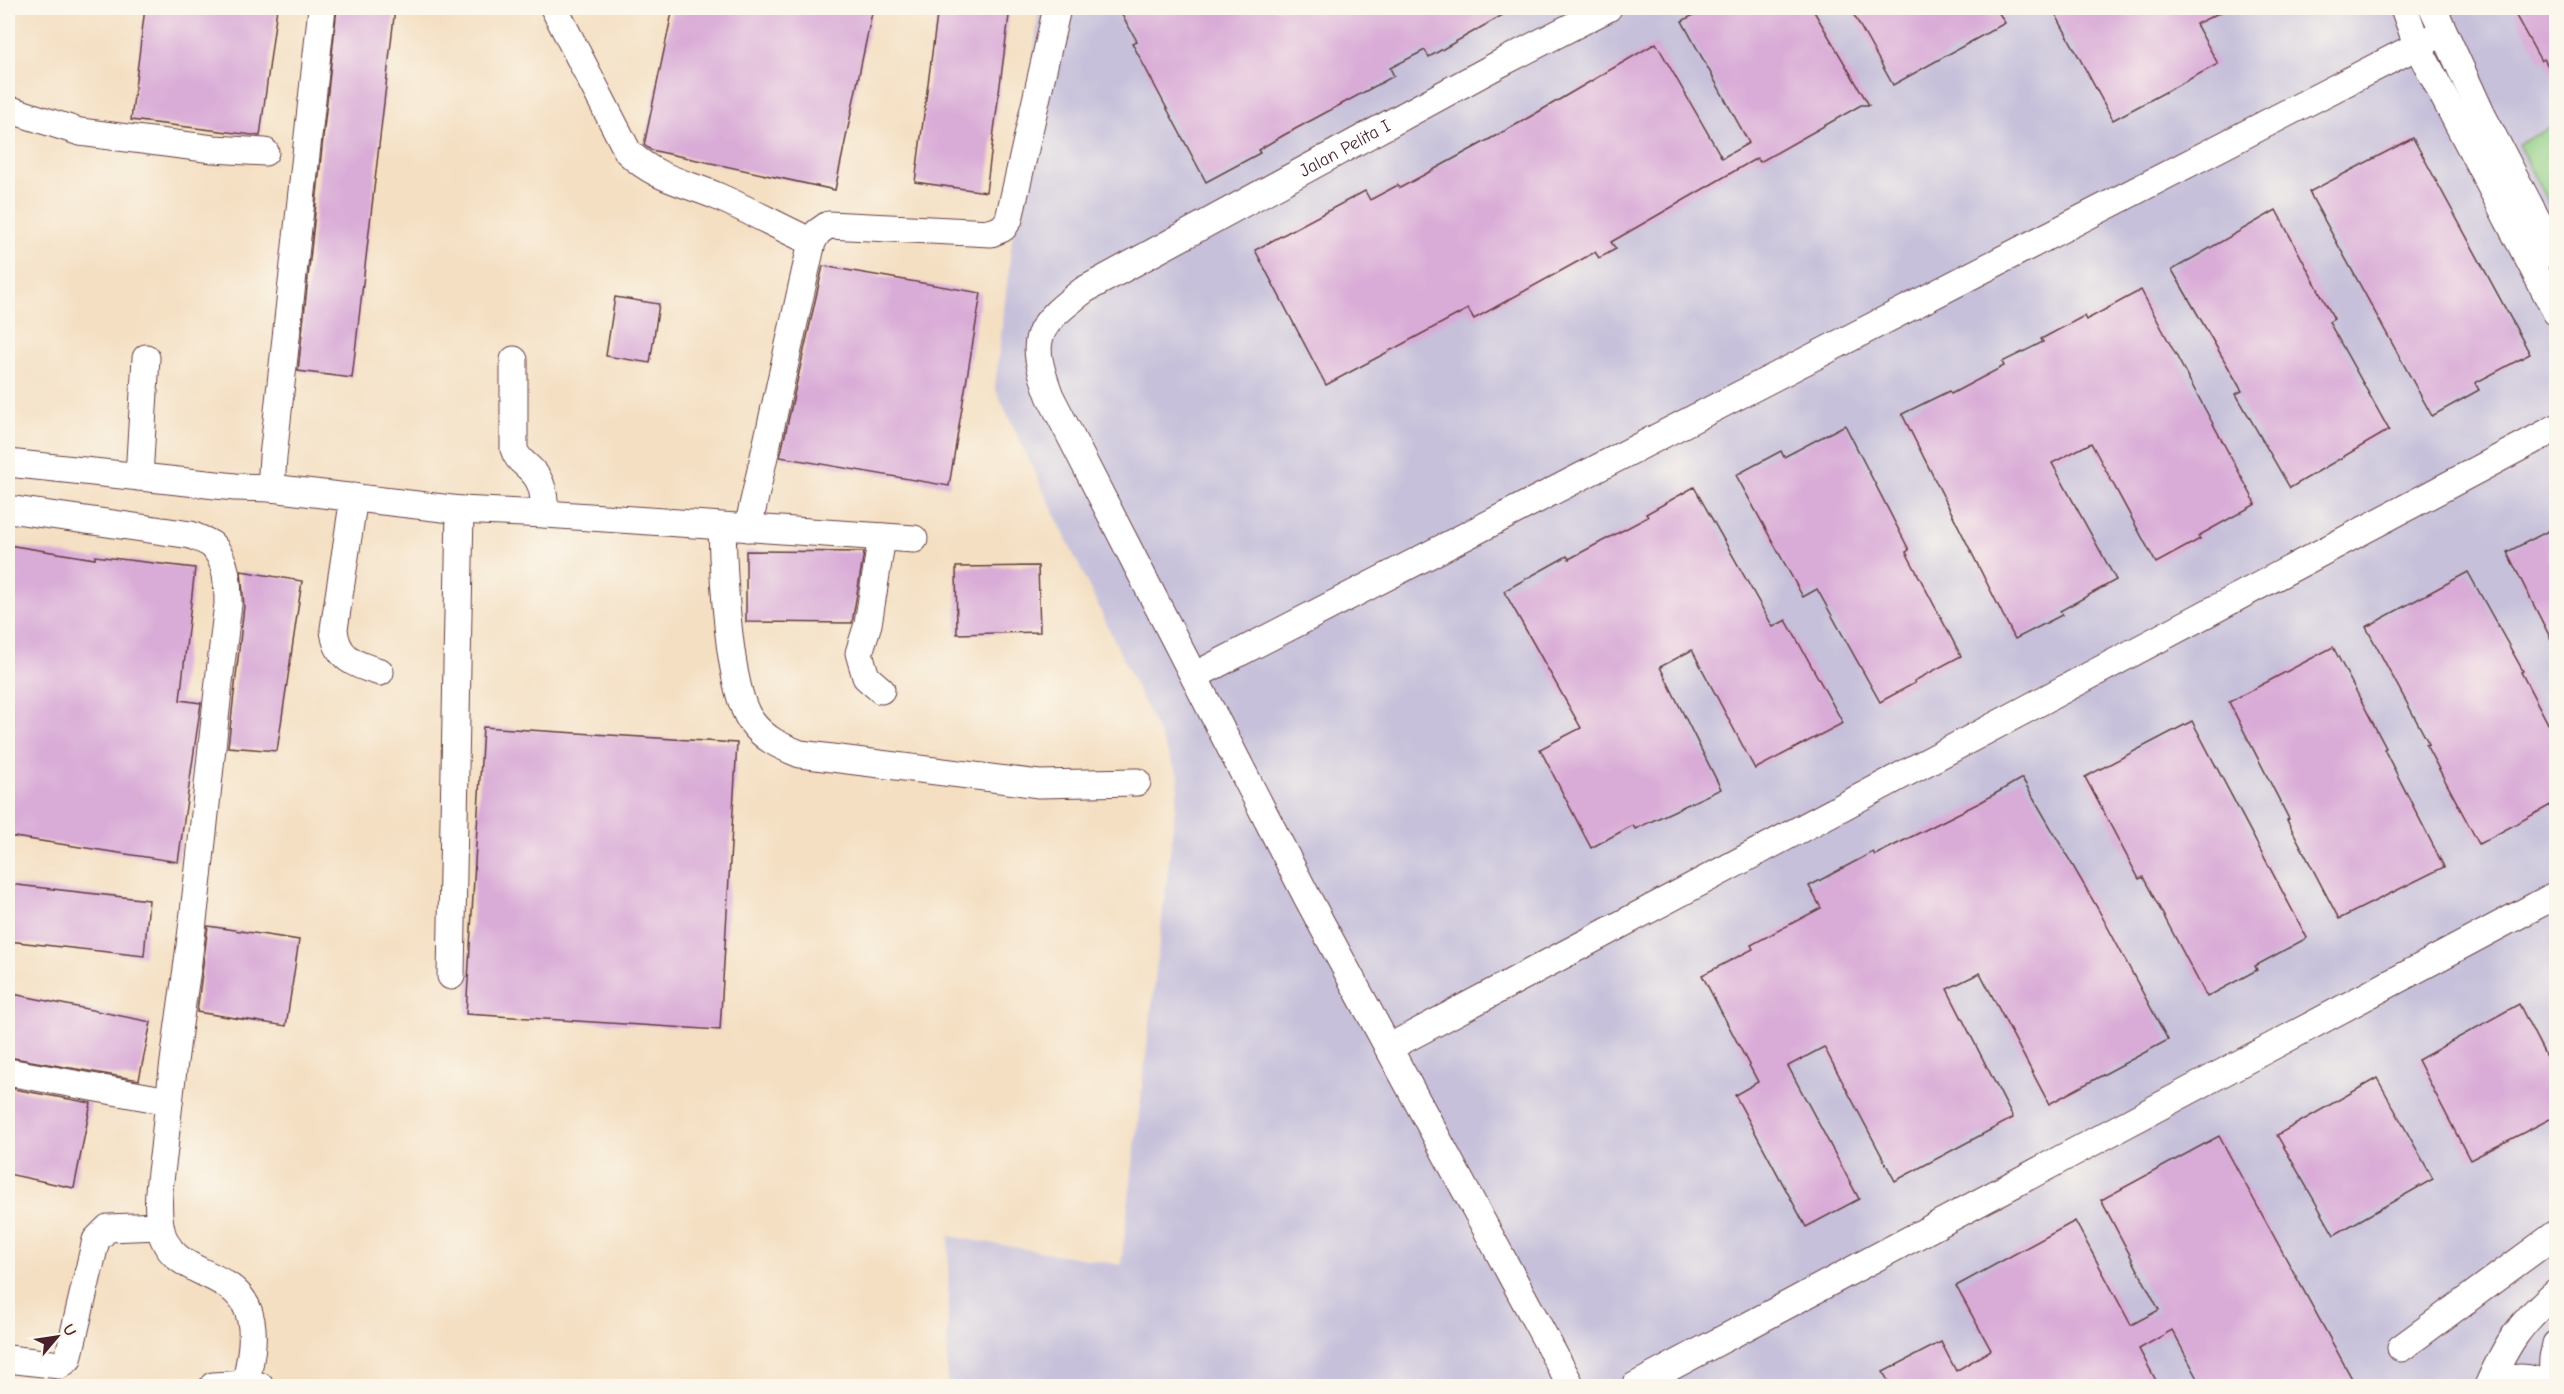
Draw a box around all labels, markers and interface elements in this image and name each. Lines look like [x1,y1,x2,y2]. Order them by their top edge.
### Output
street label: Jalan Pelita I [1296,115,1394,181]
north arrow [27,1307,87,1367]
text: U [59,1321,80,1339]

